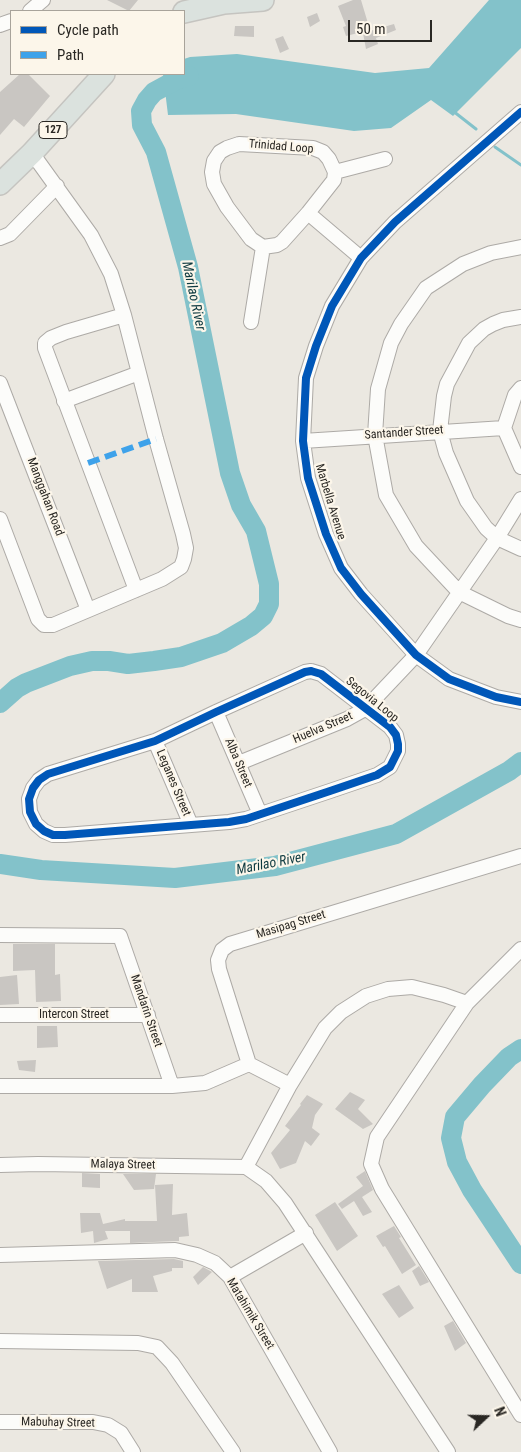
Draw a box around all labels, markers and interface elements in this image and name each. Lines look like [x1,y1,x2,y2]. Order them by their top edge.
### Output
legend [10,10,185,75]
scale bar [351,10,435,42]
text: 50 m [356,20,386,38]
text: Cycle path [57,21,119,39]
text: Path [57,46,84,64]
road number: 127 [39,122,67,138]
street label: Trinidad Loop [248,137,314,157]
water label: Marilao River [177,260,209,332]
street label: Santander Street [364,423,444,443]
street label: Manggahan Road [24,456,66,538]
street label: Marbella Avenue [312,462,348,542]
street label: Segovia Loop [343,674,401,726]
street label: Huelva Street [291,709,355,747]
street label: Alba Street [221,736,255,790]
street label: Leganes Street [153,748,193,818]
water label: Marilao River [235,849,307,879]
street label: Masipag Street [255,908,327,942]
street label: Mandarin Street [127,973,165,1049]
street label: Intercon Street [39,1008,109,1022]
street label: Malaya Street [91,1157,155,1173]
street label: Matahimik Street [223,1276,277,1352]
north arrow [461,1392,511,1442]
text: N [491,1405,509,1418]
street label: Mabuhay Street [21,1415,95,1431]

